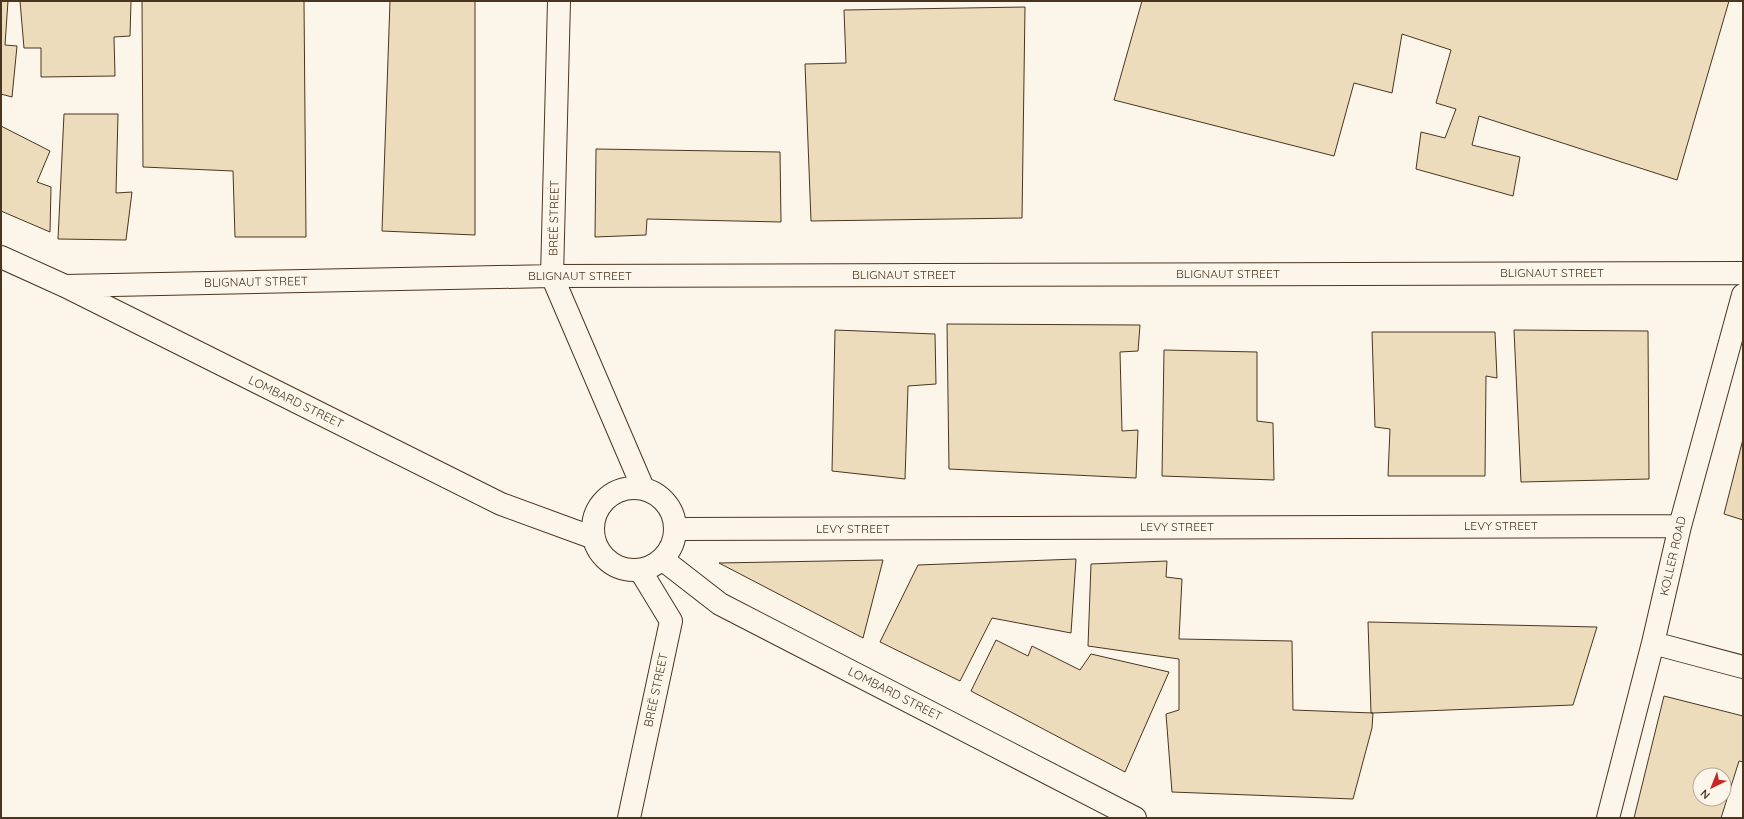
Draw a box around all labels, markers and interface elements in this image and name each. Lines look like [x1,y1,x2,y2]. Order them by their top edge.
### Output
street label: BREË STREET [545,180,562,256]
street label: BLIGNAUT STREET [1500,265,1604,280]
street label: BLIGNAUT STREET [1176,266,1280,281]
street label: BLIGNAUT STREET [852,267,956,282]
street label: BLIGNAUT STREET [528,268,632,283]
street label: BLIGNAUT STREET [204,273,308,290]
street label: LOMBARD STREET [246,372,346,431]
street label: KOLLER ROAD [1656,514,1689,597]
street label: LEVY STREET [1464,518,1538,533]
street label: LEVY STREET [1140,519,1214,534]
street label: LEVY STREET [816,521,890,536]
street label: BREË STREET [640,651,671,728]
street label: LOMBARD STREET [846,663,945,724]
north arrow [1692,767,1732,807]
text: N [1697,786,1713,802]

